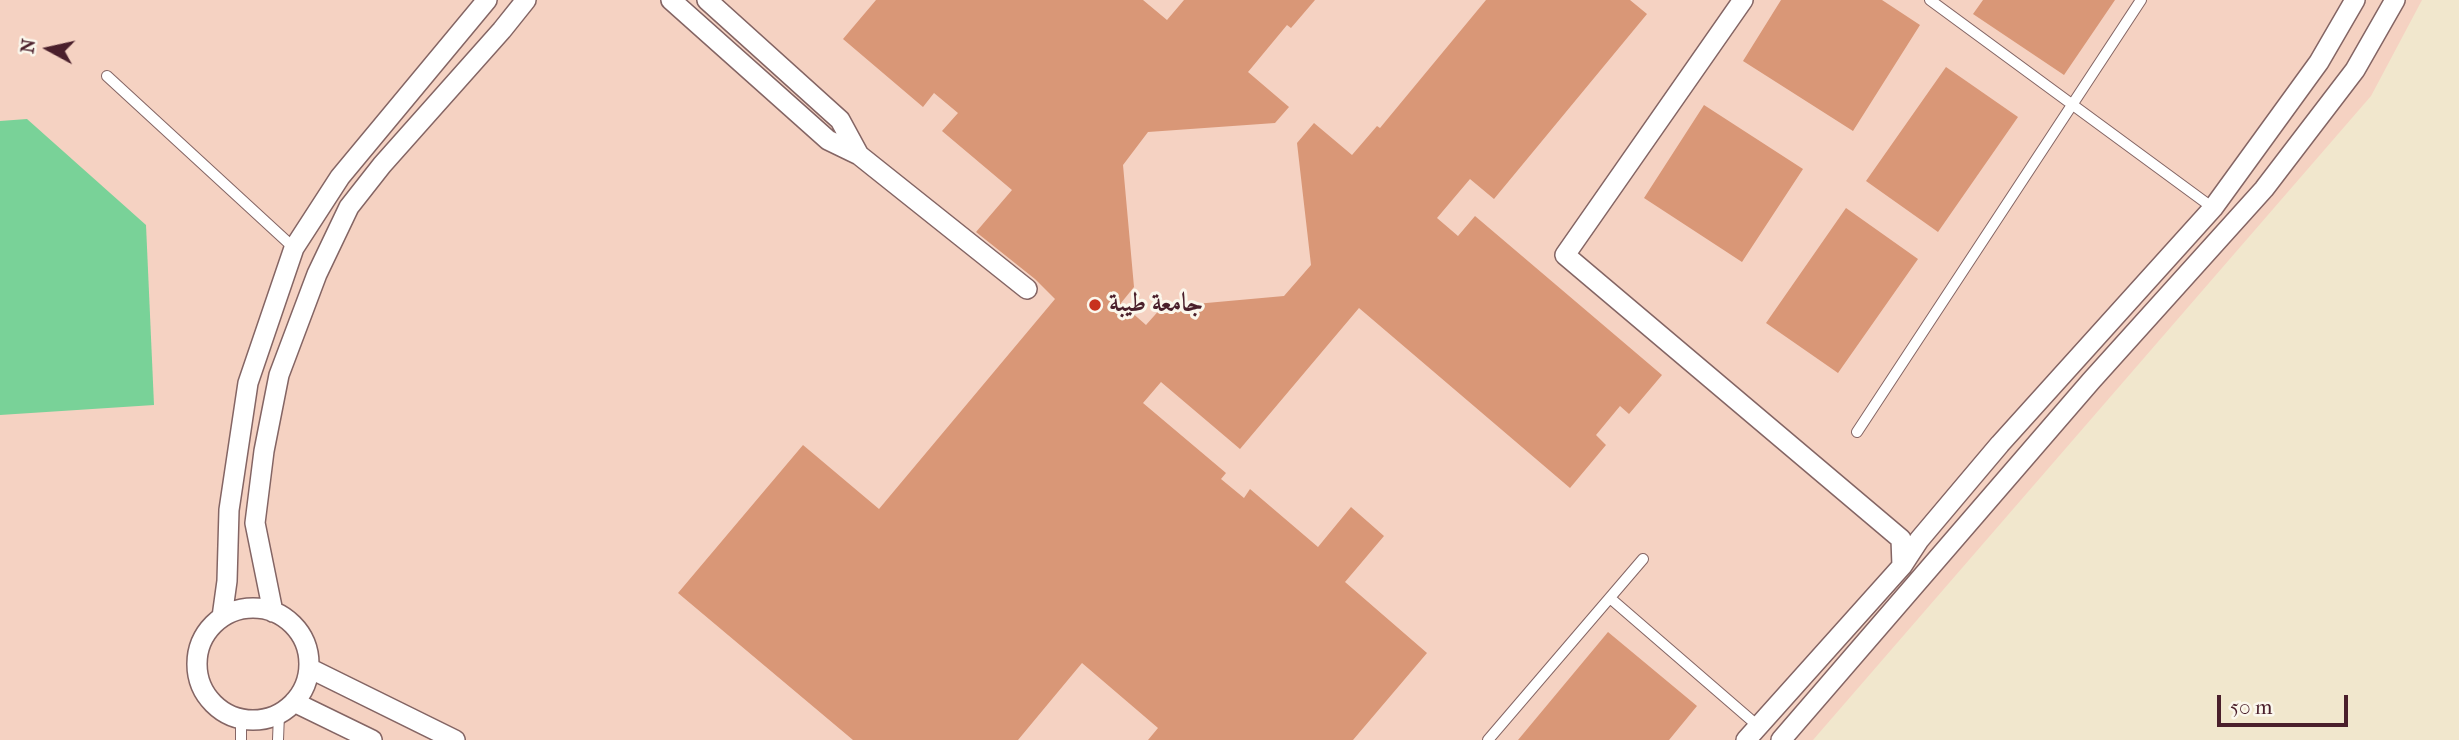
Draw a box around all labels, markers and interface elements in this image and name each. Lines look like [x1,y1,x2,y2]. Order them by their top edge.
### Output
north arrow [14,14,84,84]
text: N [16,37,40,55]
place label: جامعة طيبة [1109,289,1203,321]
marker: جامعة طيبة [1087,297,1103,313]
scale bar [2221,680,2352,724]
text: 50 m [2230,695,2273,719]

